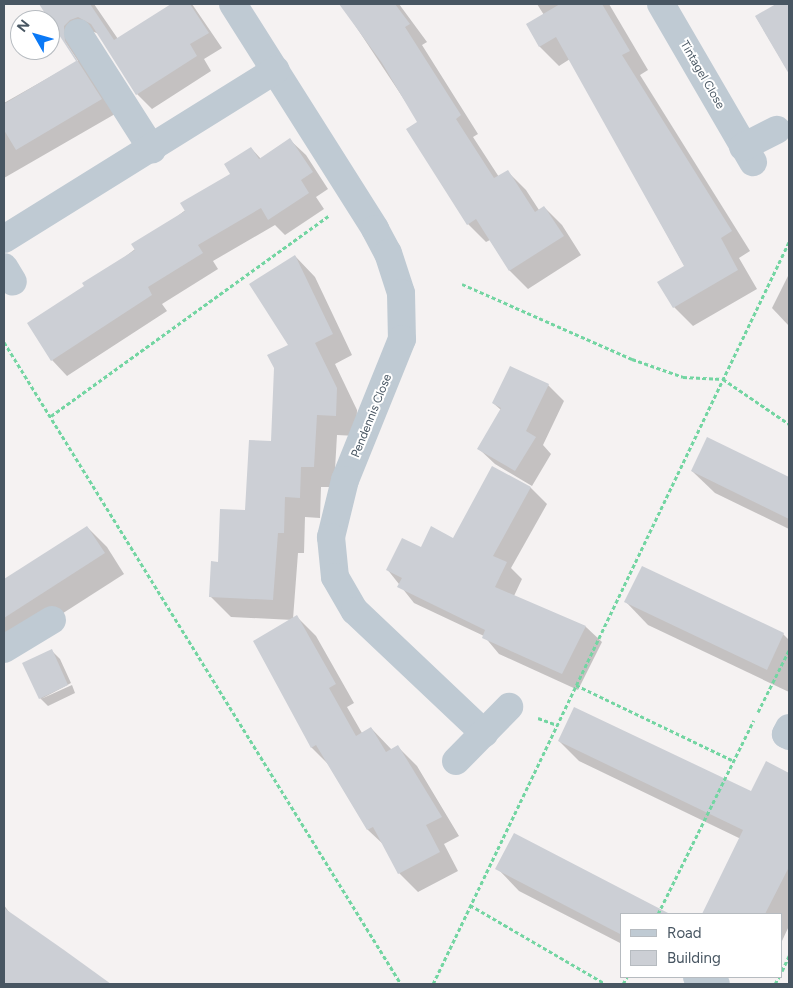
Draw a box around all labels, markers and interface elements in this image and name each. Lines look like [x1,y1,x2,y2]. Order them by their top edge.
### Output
north arrow [10,10,60,60]
text: N [14,17,34,36]
street label: Tintagel Close [677,38,727,112]
street label: Pendennis Close [349,372,395,460]
legend [620,913,783,978]
text: Road [667,924,702,942]
text: Building [667,949,721,967]

